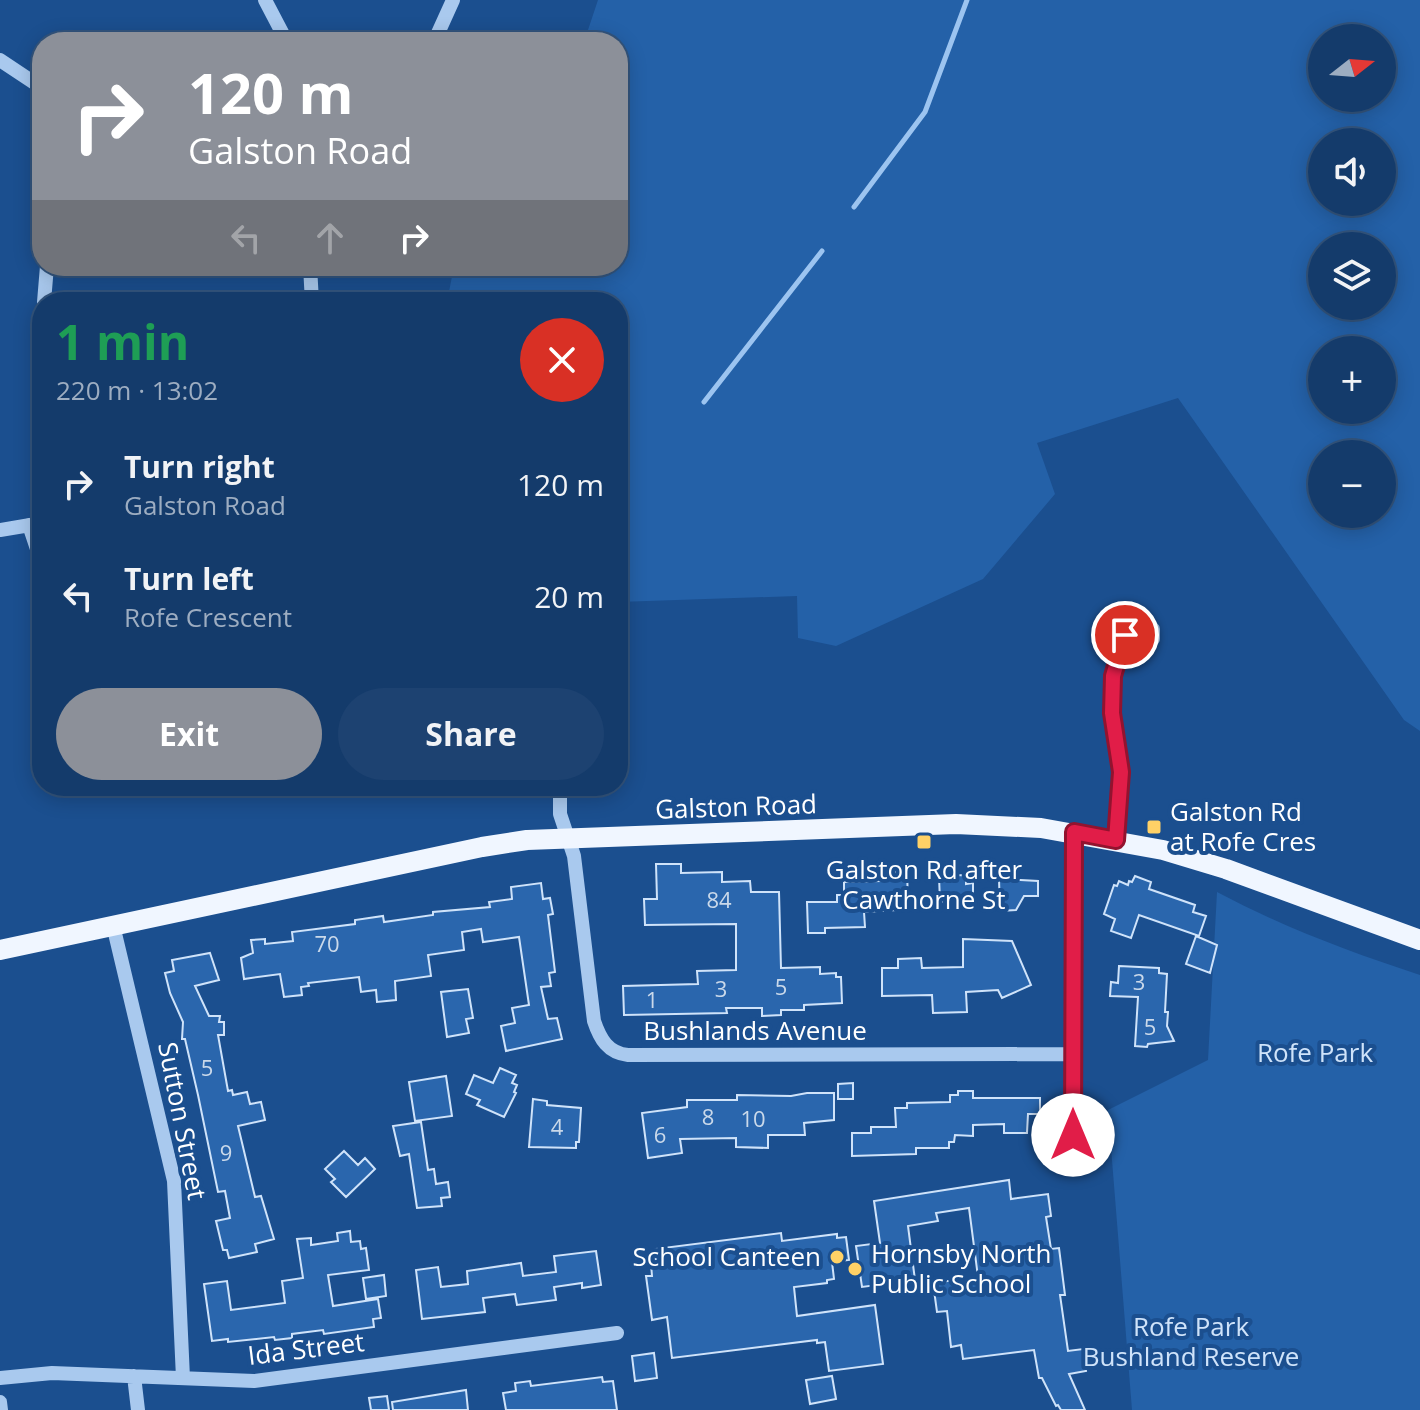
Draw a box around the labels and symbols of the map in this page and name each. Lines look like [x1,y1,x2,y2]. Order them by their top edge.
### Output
north arrow [1308,24,1396,112]
pin [1091,601,1159,669]
street label: Galston Road [654,785,818,827]
place label: Galston Rd at Rofe Cres [1170,793,1316,859]
marker: Galston Rd at Rofe Cres [1145,818,1163,836]
marker: Galston Rd after Cawthorne St [915,833,933,851]
place label: Galston Rd after Cawthorne St [826,851,1023,917]
house number: 84 [706,884,732,914]
house number: 70 [314,928,340,958]
house number: 3 [1133,966,1145,996]
house number: 5 [775,971,787,1001]
house number: 3 [715,973,727,1003]
house number: 1 [646,984,658,1014]
house number: 5 [1144,1011,1156,1041]
street label: Bushlands Avenue [643,1012,867,1048]
park label: Rofe Park [1257,1034,1373,1070]
street label: Sutton Street [150,1039,216,1203]
house number: 5 [201,1052,213,1082]
position arrow [1031,1093,1115,1177]
house number: 8 [702,1101,714,1131]
house number: 10 [740,1103,766,1133]
house number: 4 [551,1111,564,1141]
house number: 6 [654,1119,666,1149]
house number: 9 [220,1137,232,1167]
place label: Hornsby North Public School [871,1235,1052,1301]
place label: School Canteen [633,1238,821,1274]
marker: School Canteen [828,1248,846,1266]
marker: Hornsby North Public School [846,1260,864,1278]
park label: Rofe Park Bushland Reserve [1083,1308,1299,1374]
street label: Ida Street [246,1323,366,1373]

